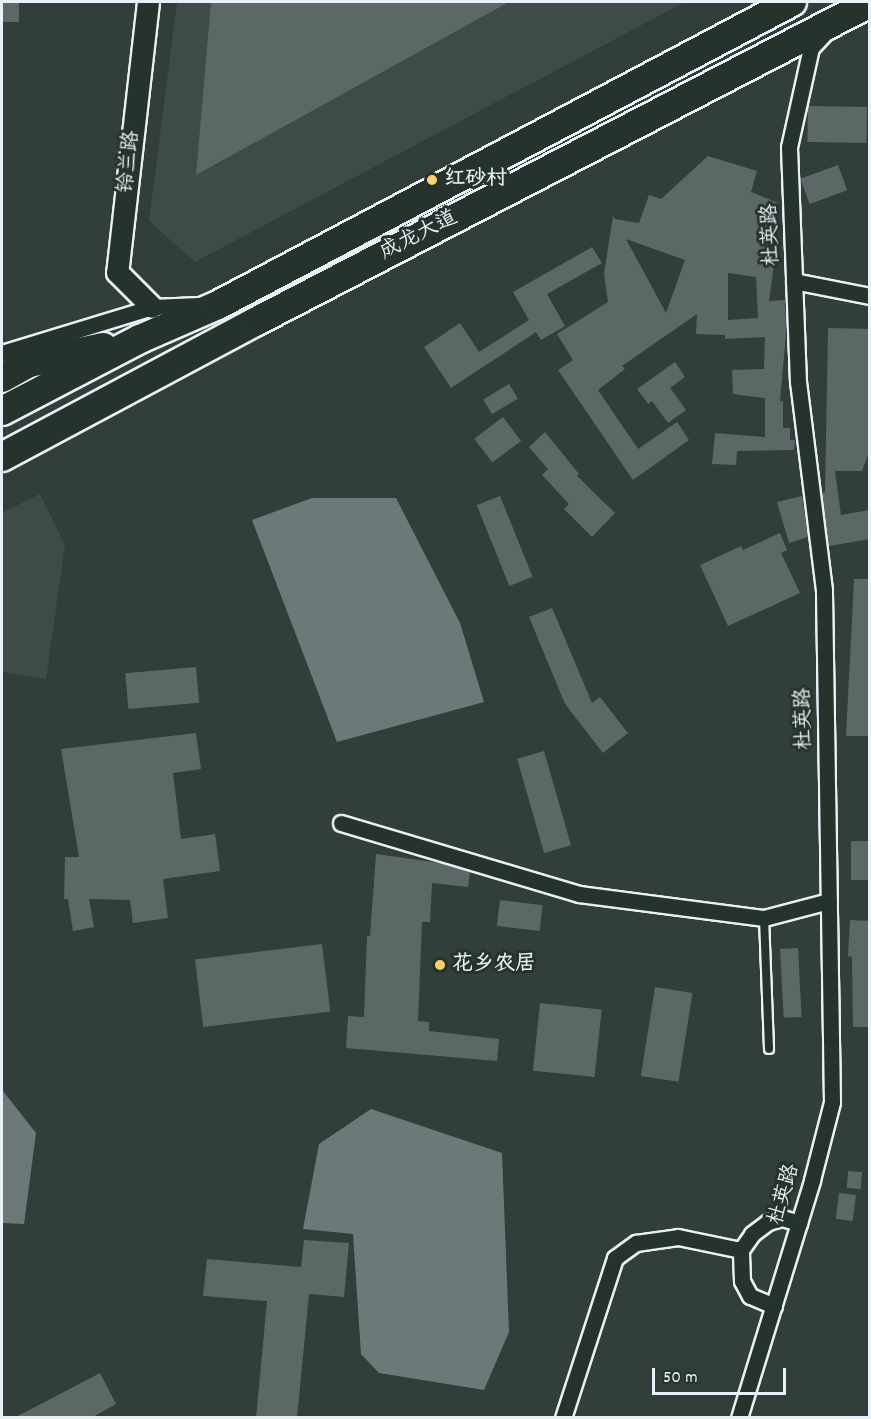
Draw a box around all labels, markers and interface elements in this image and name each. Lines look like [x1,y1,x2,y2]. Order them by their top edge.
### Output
street label: 铃兰路 [114,129,146,195]
place label: 红砂村 [444,167,507,193]
marker: 红砂村 [425,173,439,187]
street label: 杜英路 [758,203,786,267]
street label: 成龙大道 [376,206,462,266]
street label: 杜英路 [792,687,818,751]
place label: 花乡农居 [452,952,536,978]
marker: 花乡农居 [433,958,447,972]
street label: 杜英路 [764,1161,806,1229]
scale bar [655,1356,788,1394]
text: 50 m [663,1366,698,1391]

